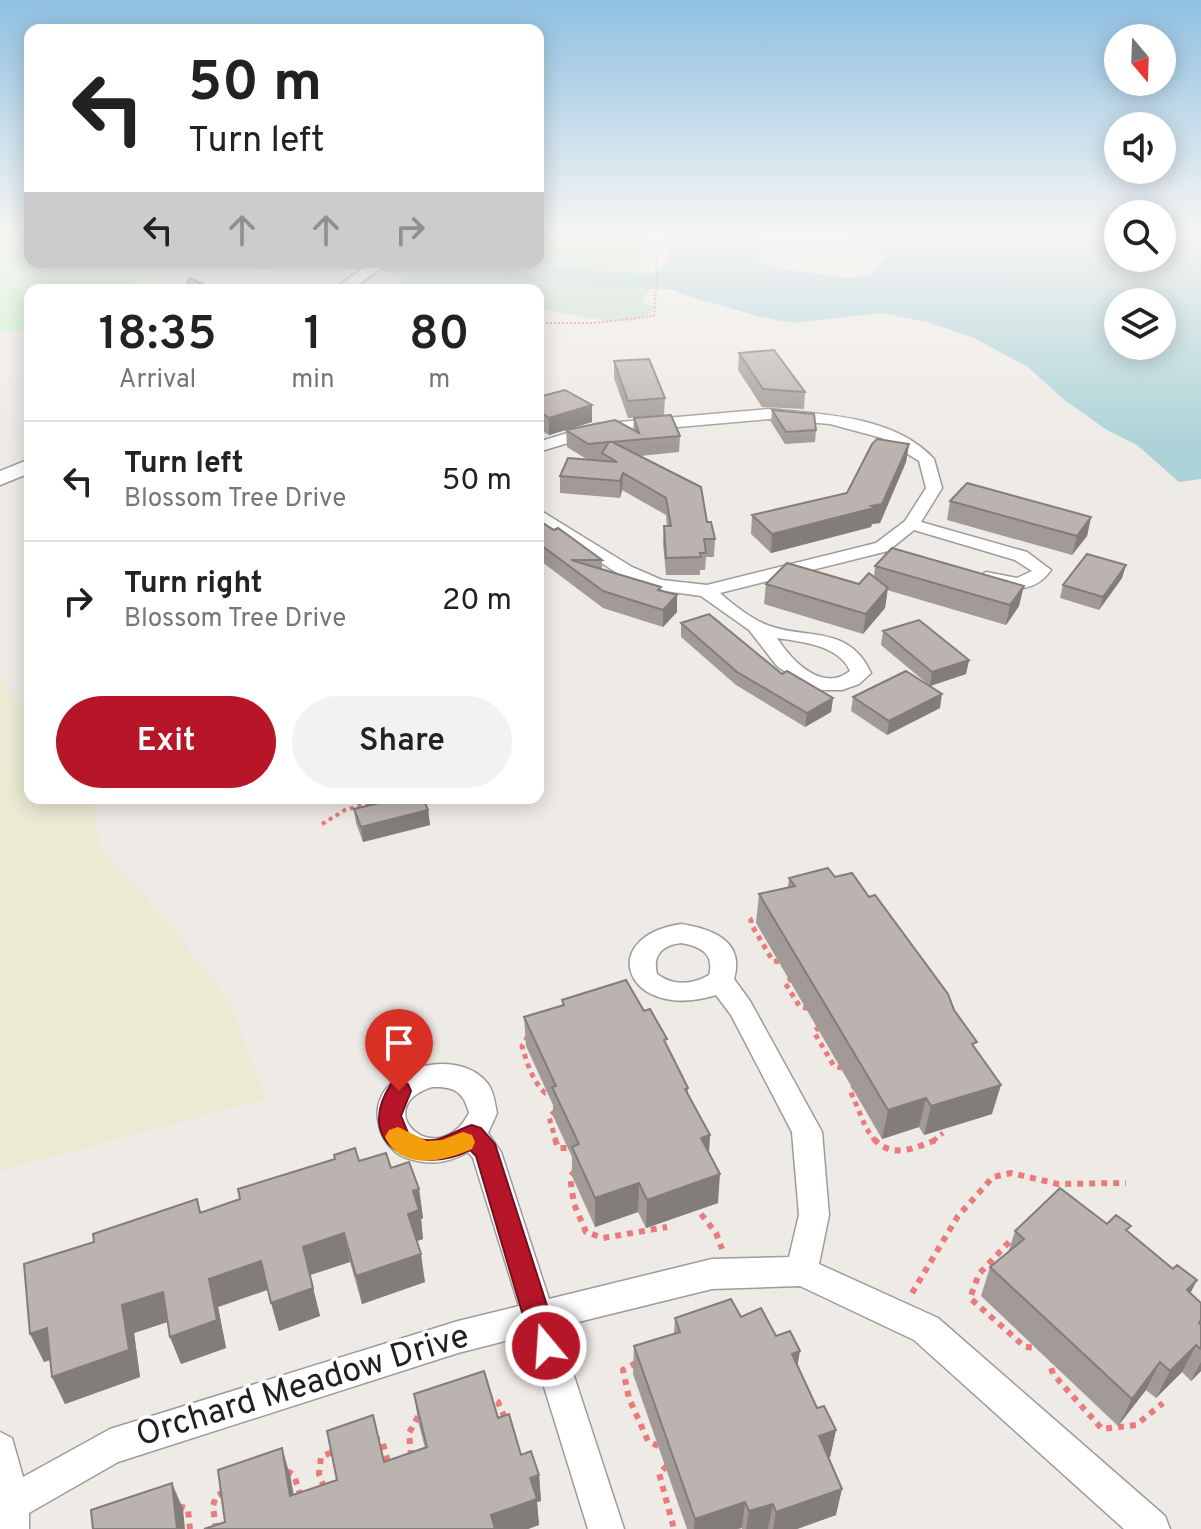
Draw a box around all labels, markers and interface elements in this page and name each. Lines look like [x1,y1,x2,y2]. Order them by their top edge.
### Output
north arrow [1104,24,1176,96]
map controls [1104,24,1176,360]
text: 50 m [188,50,322,120]
icon: left [56,56,160,160]
button: sound [1104,112,1176,184]
text: Turn left [188,119,325,165]
button: search [1104,200,1176,272]
icon: left [136,208,180,252]
icon: ahead [220,208,264,252]
icon: ahead [304,208,348,252]
icon: right [388,208,432,252]
button: layers [1104,288,1176,360]
text: 18:35 [98,306,217,366]
text: 1 [303,306,322,366]
text: 80 [409,306,470,366]
text: Arrival [119,364,196,397]
text: min [291,364,335,397]
text: m [428,364,450,397]
text: Turn left [124,446,244,483]
icon: left [56,459,100,503]
text: 50 m [442,463,512,500]
text: Blossom Tree Drive [124,483,346,516]
text: Turn right [124,566,262,603]
icon: right [56,579,100,623]
text: 20 m [442,583,512,620]
text: Blossom Tree Drive [124,603,346,636]
button: Exit [56,696,276,788]
button: Share [292,696,512,788]
pin [365,1009,433,1091]
icon: arrive [377,1021,421,1065]
position arrow [504,1304,588,1388]
street label: Orchard Meadow Drive [131,1316,475,1458]

